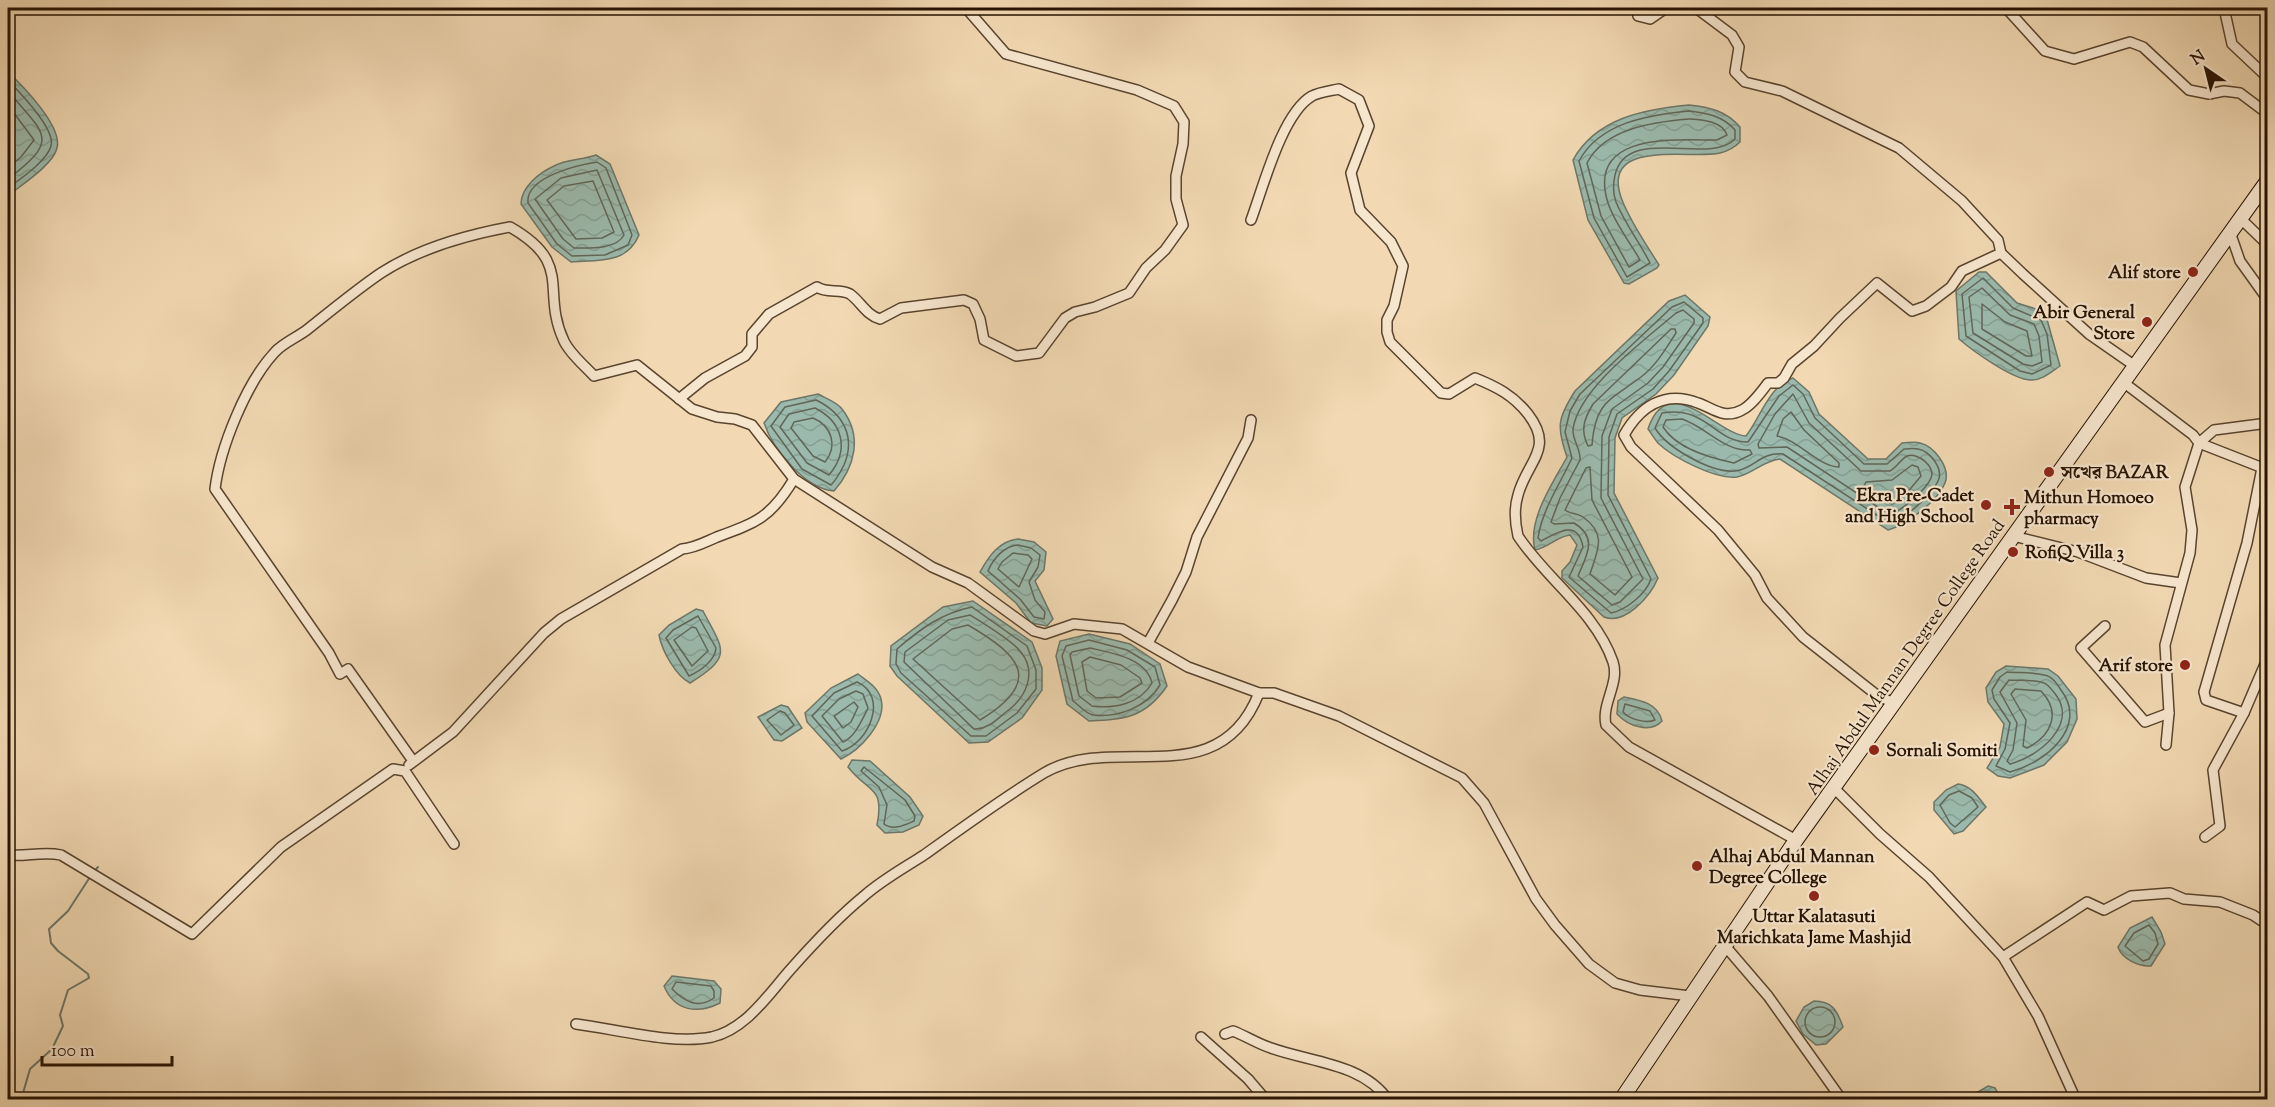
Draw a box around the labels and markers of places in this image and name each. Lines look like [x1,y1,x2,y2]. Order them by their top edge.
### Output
place label: Alif store [2108,261,2182,287]
marker: Alif store [2186,265,2200,279]
place label: Abir General Store [2033,301,2136,348]
marker: Abir General Store [2140,315,2154,329]
place label: সখের BAZAR [2060,461,2170,487]
marker: সখের BAZAR [2042,465,2056,479]
place label: Ekra Pre-Cadet and High School [1845,484,1975,531]
place label: Mithun Homoeo pharmacy [2024,486,2154,533]
marker: Ekra Pre-Cadet and High School [1979,498,1993,512]
marker: Mithun Homoeo pharmacy [2005,500,2019,514]
place label: RofiQ Villa 3 [2025,541,2124,567]
marker: RofiQ Villa 3 [2006,545,2020,559]
place label: Arif store [2099,654,2174,680]
marker: Arif store [2178,658,2192,672]
place label: Sornali Somiti [1886,739,1999,765]
marker: Sornali Somiti [1867,743,1881,757]
place label: Alhaj Abdul Mannan Degree College [1709,845,1875,892]
marker: Alhaj Abdul Mannan Degree College [1690,859,1704,873]
marker: Uttar Kalatasuti Marichkata Jame Mashjid [1807,889,1821,903]
place label: Uttar Kalatasuti Marichkata Jame Mashjid [1717,905,1912,952]

